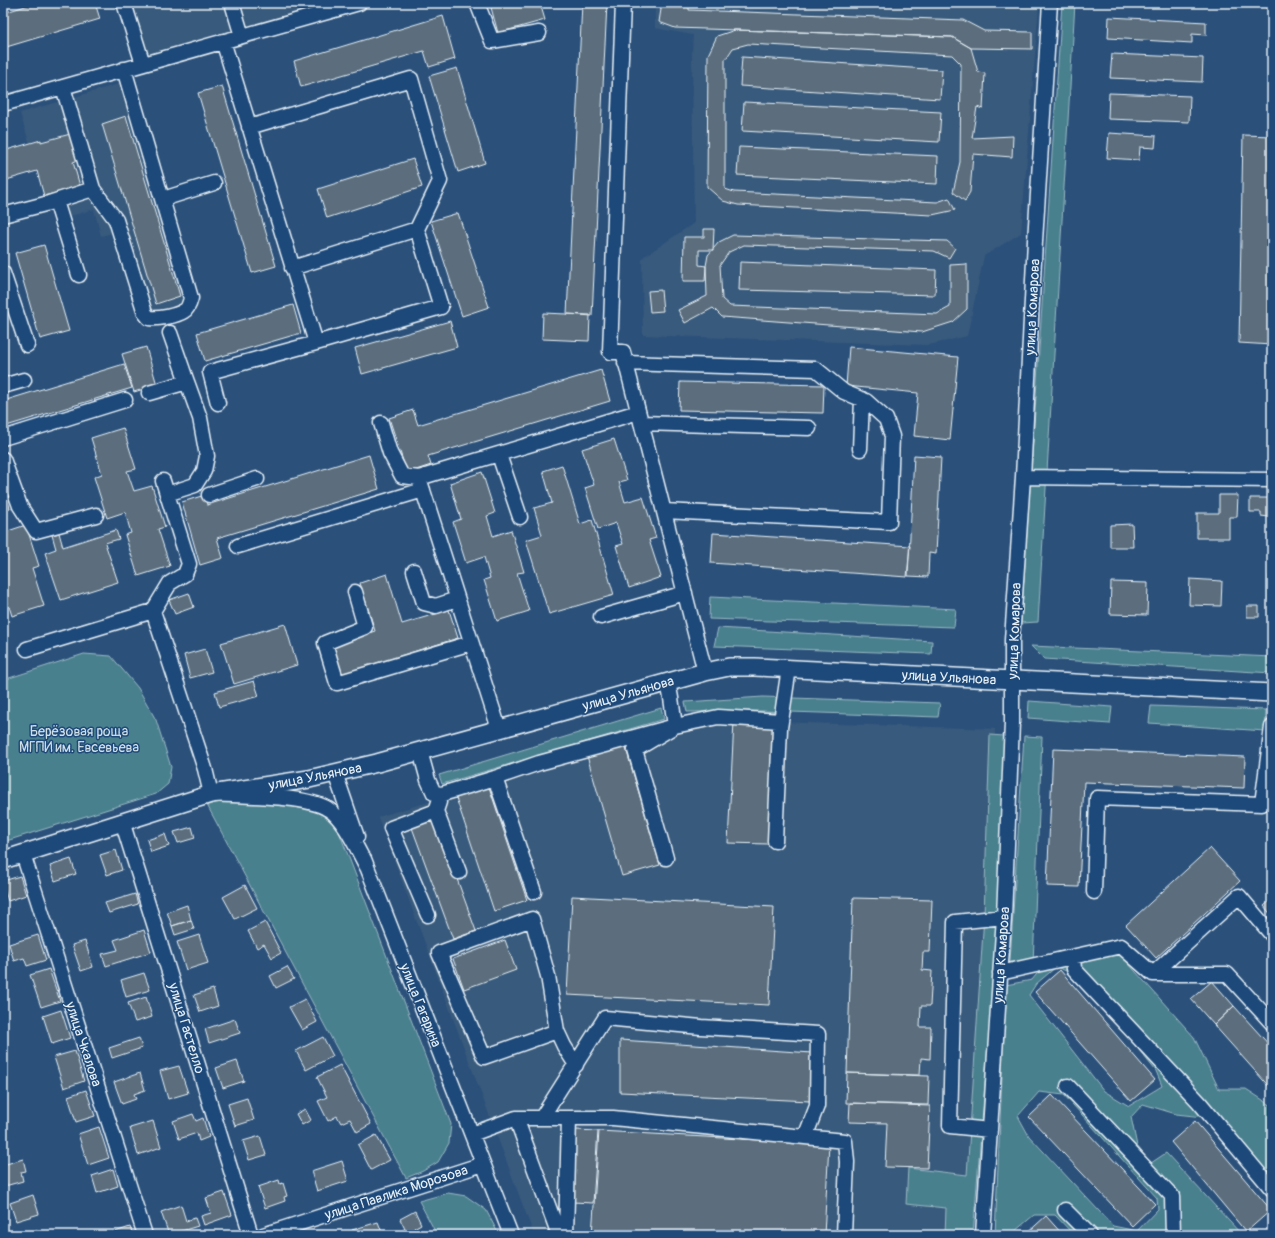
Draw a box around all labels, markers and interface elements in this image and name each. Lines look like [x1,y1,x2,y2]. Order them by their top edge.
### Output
street label: улица Комарова [1021,258,1044,357]
street label: улица Комарова [1004,582,1025,681]
street label: улица Ульянова [900,666,997,688]
street label: улица Ульянова [579,672,676,715]
park label: Берёзовая роща МГПИ им. Евсевьева [19,723,139,756]
street label: улица Ульянова [266,759,363,794]
street label: улица Комарова [990,906,1013,1005]
street label: улица Гагарина [396,960,445,1050]
street label: улица Гастелло [164,980,209,1076]
street label: улица Чкалова [61,999,105,1089]
street label: улица Павлика Морозова [322,1161,470,1224]

